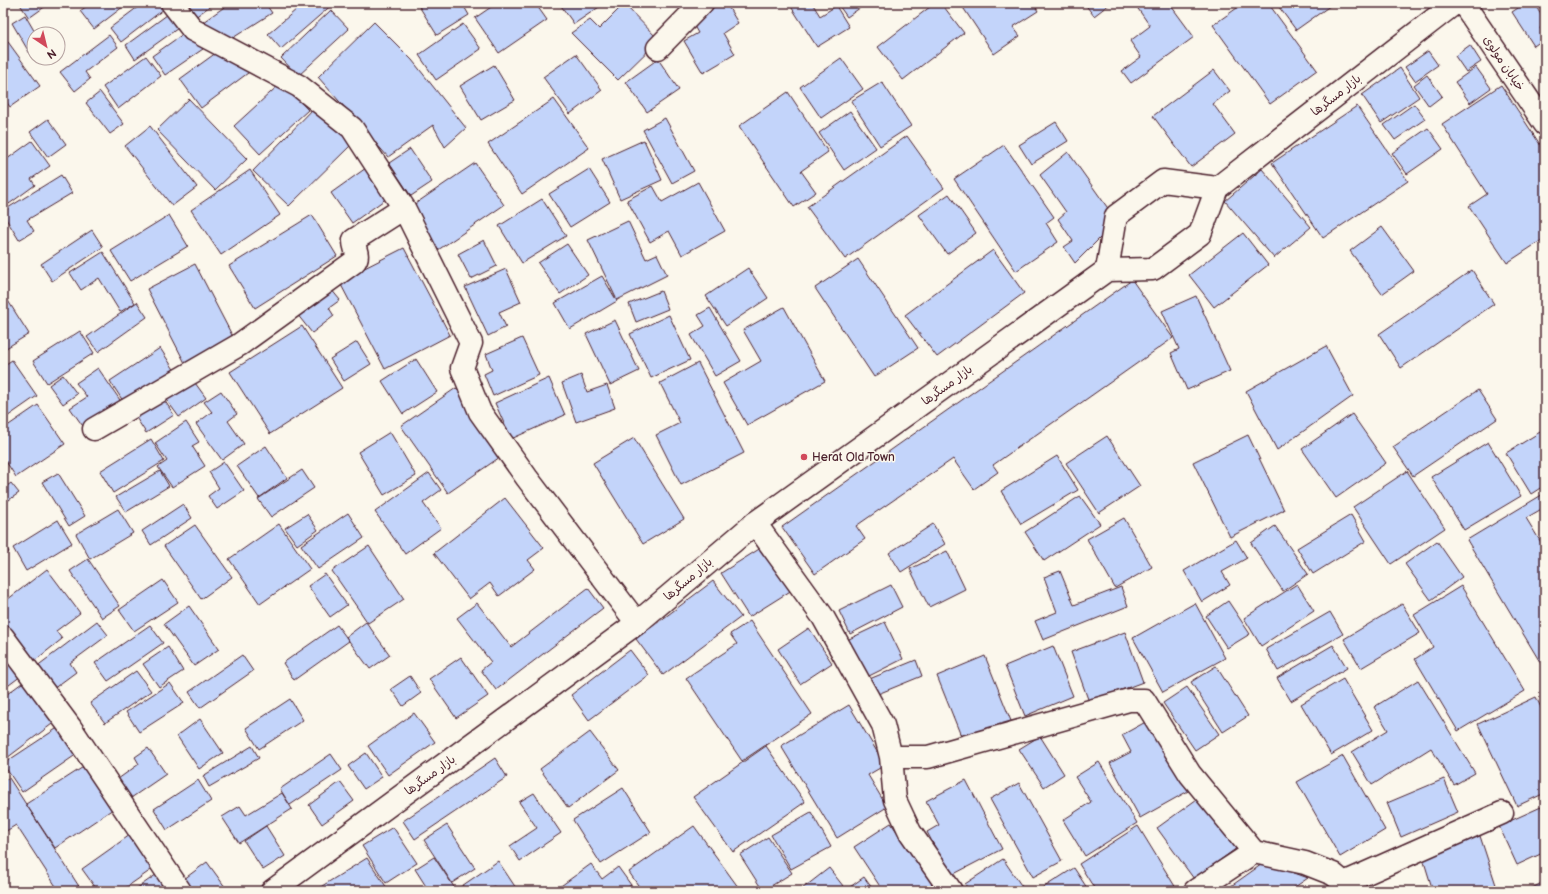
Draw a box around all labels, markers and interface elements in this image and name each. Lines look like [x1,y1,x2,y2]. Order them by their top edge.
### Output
north arrow [26,26,66,66]
street label: خیابان مولوی [1480,33,1528,94]
text: N [44,46,59,61]
street label: بازار مسگرها [1308,71,1364,120]
street label: بازار مسگرها [919,362,976,409]
place label: Herat Old Town [812,450,895,465]
marker: Herat Old Town [799,452,809,462]
street label: بازار مسگرها [661,555,716,604]
street label: بازار مسگرها [402,752,459,799]

